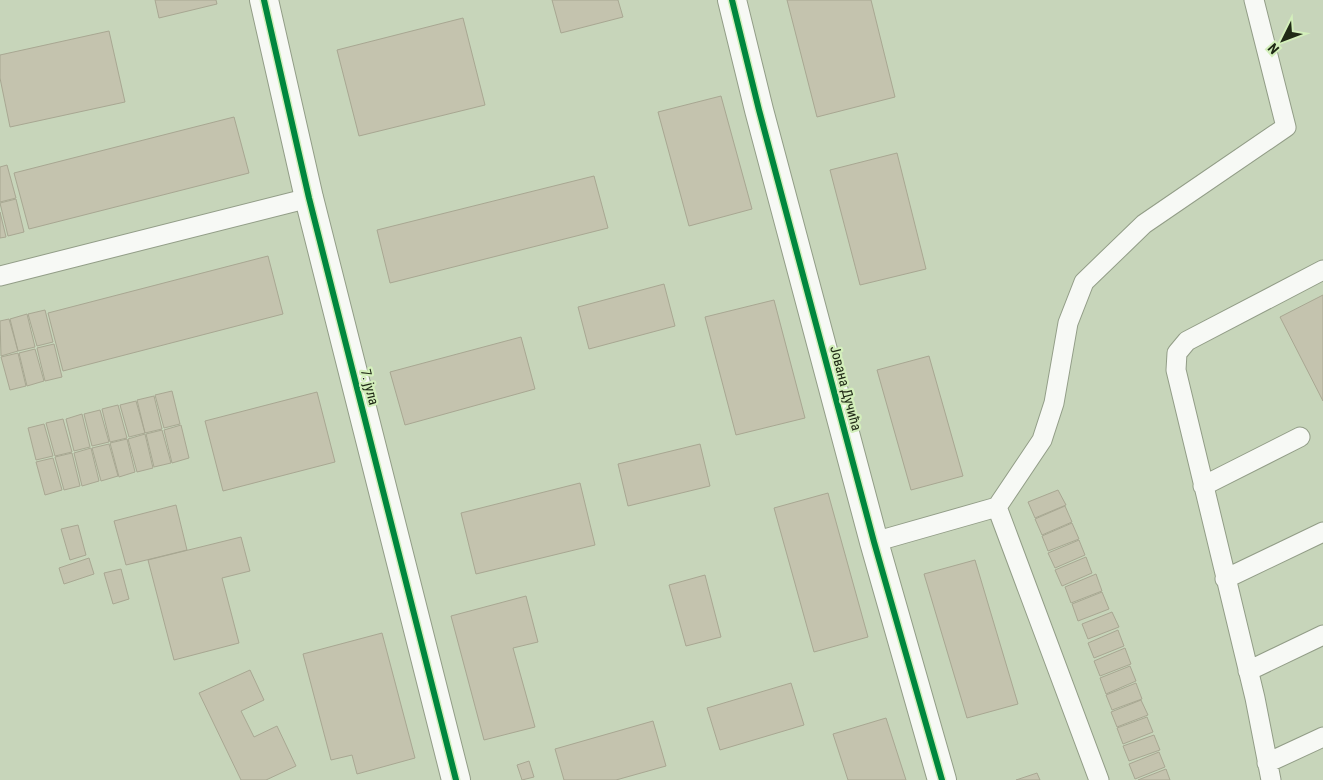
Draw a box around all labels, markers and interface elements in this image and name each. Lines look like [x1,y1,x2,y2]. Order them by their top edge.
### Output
north arrow [1258,15,1308,65]
text: N [1265,40,1282,57]
street label: Јована Дучића [827,344,865,432]
street label: 7. јула [358,367,382,407]

